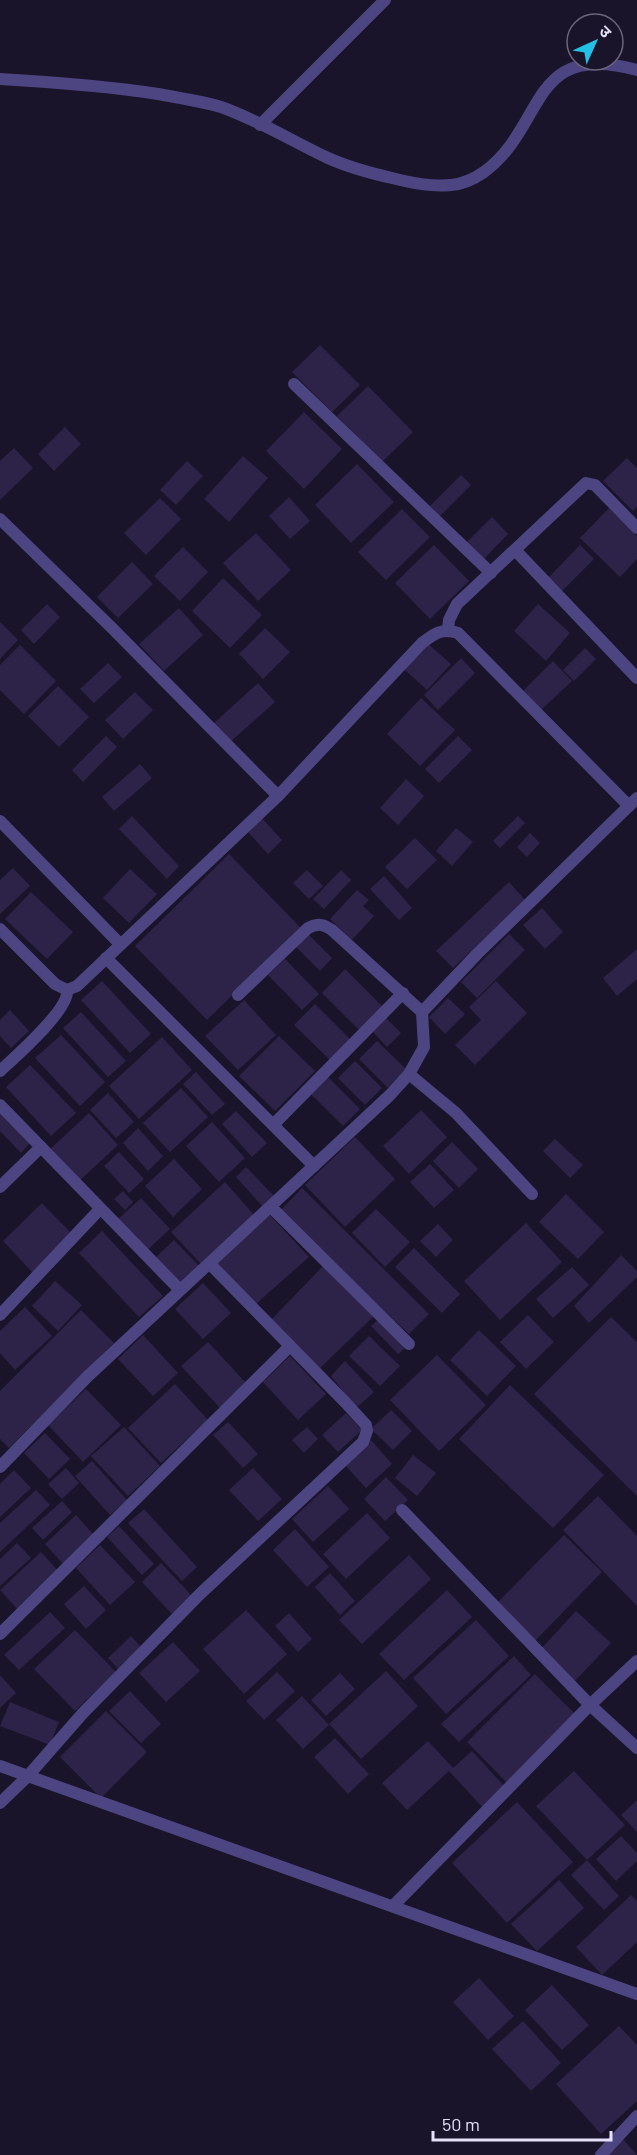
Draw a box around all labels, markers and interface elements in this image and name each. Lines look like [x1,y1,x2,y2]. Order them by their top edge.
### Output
north arrow [565,12,625,72]
text: उ [596,21,616,42]
scale bar [433,2104,612,2142]
text: 50 m [442,2113,480,2135]

